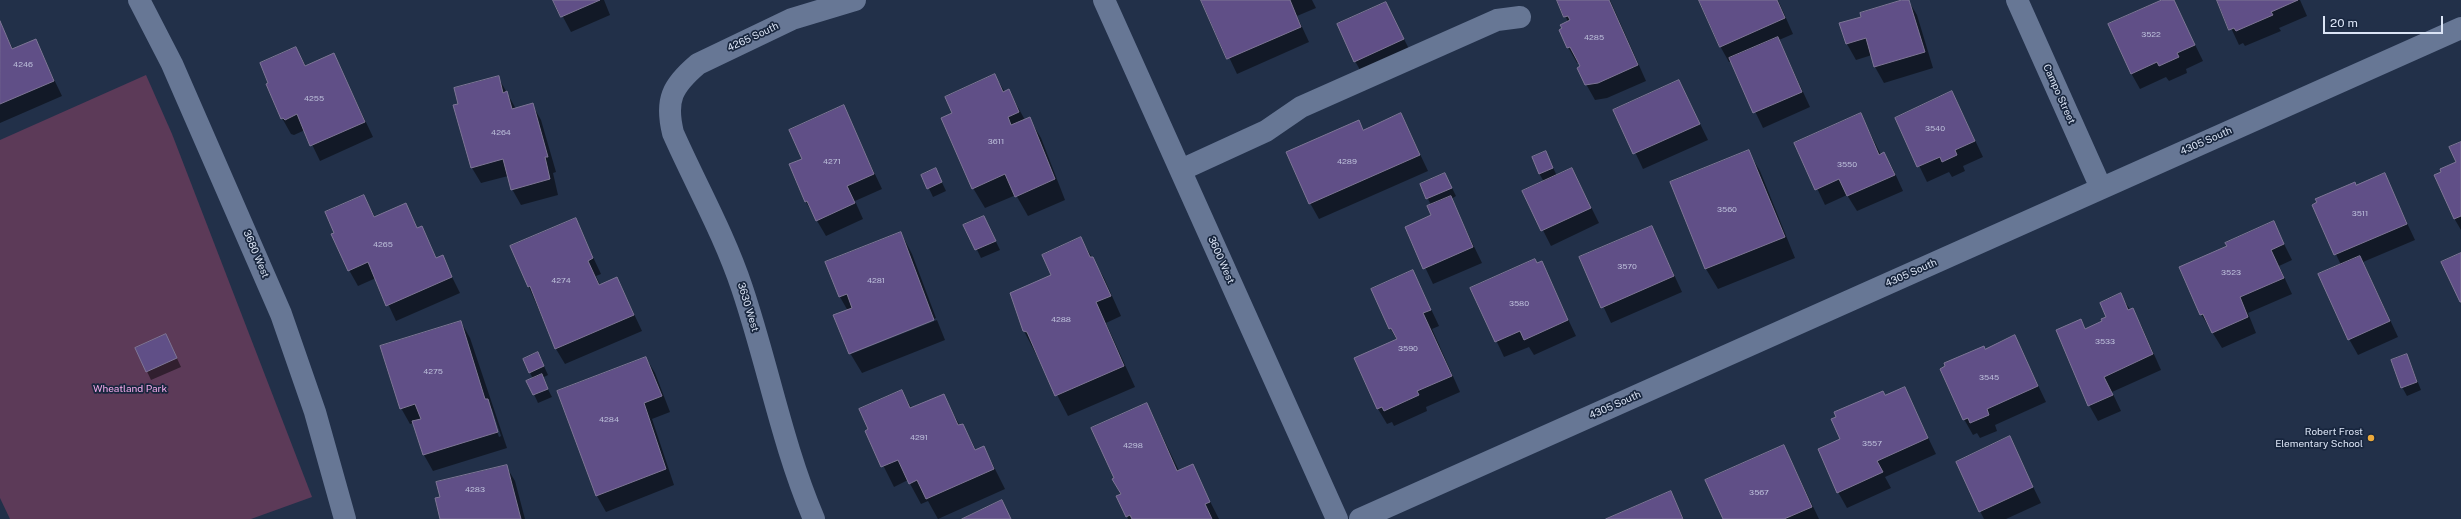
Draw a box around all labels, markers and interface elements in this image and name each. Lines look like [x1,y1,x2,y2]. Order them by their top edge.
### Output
scale bar [2325,8,2445,34]
text: 20 m [2330,16,2358,30]
street label: 4265 South [725,20,781,54]
house number: 3522 [2141,30,2161,40]
house number: 4285 [1584,33,1604,43]
house number: 4246 [13,60,33,70]
street label: Campo Street [2040,62,2078,126]
house number: 4255 [304,94,324,104]
house number: 3540 [1925,124,1945,134]
street label: 4305 South [2178,124,2234,158]
house number: 4264 [491,128,511,138]
house number: 3611 [988,137,1004,147]
house number: 4271 [823,157,841,167]
house number: 4289 [1337,157,1357,167]
house number: 3550 [1837,160,1857,170]
house number: 3560 [1717,205,1737,215]
house number: 3511 [2352,209,2368,219]
street label: 3680 West [241,228,271,280]
street label: 3600 West [1205,234,1237,286]
house number: 4265 [373,240,393,250]
street label: 4305 South [1883,256,1939,290]
house number: 3570 [1617,262,1637,272]
house number: 3523 [2221,268,2241,278]
house number: 4274 [551,276,571,286]
house number: 4281 [867,276,885,286]
street label: 3630 West [735,281,761,333]
house number: 3580 [1509,299,1529,309]
house number: 4288 [1051,315,1071,325]
house number: 3533 [2095,337,2115,347]
house number: 3590 [1398,344,1418,354]
house number: 4275 [423,367,443,377]
house number: 3545 [1979,373,1999,383]
park label: Wheatland Park [93,383,167,395]
street label: 4305 South [1587,388,1643,422]
house number: 4284 [599,415,619,425]
place label: Robert Frost Elementary School [2275,426,2363,450]
house number: 4291 [910,433,928,443]
marker: Robert Frost Elementary School [2366,433,2376,443]
house number: 3557 [1862,439,1882,449]
house number: 4298 [1123,441,1143,451]
house number: 4283 [465,485,485,495]
house number: 3567 [1749,488,1769,498]

